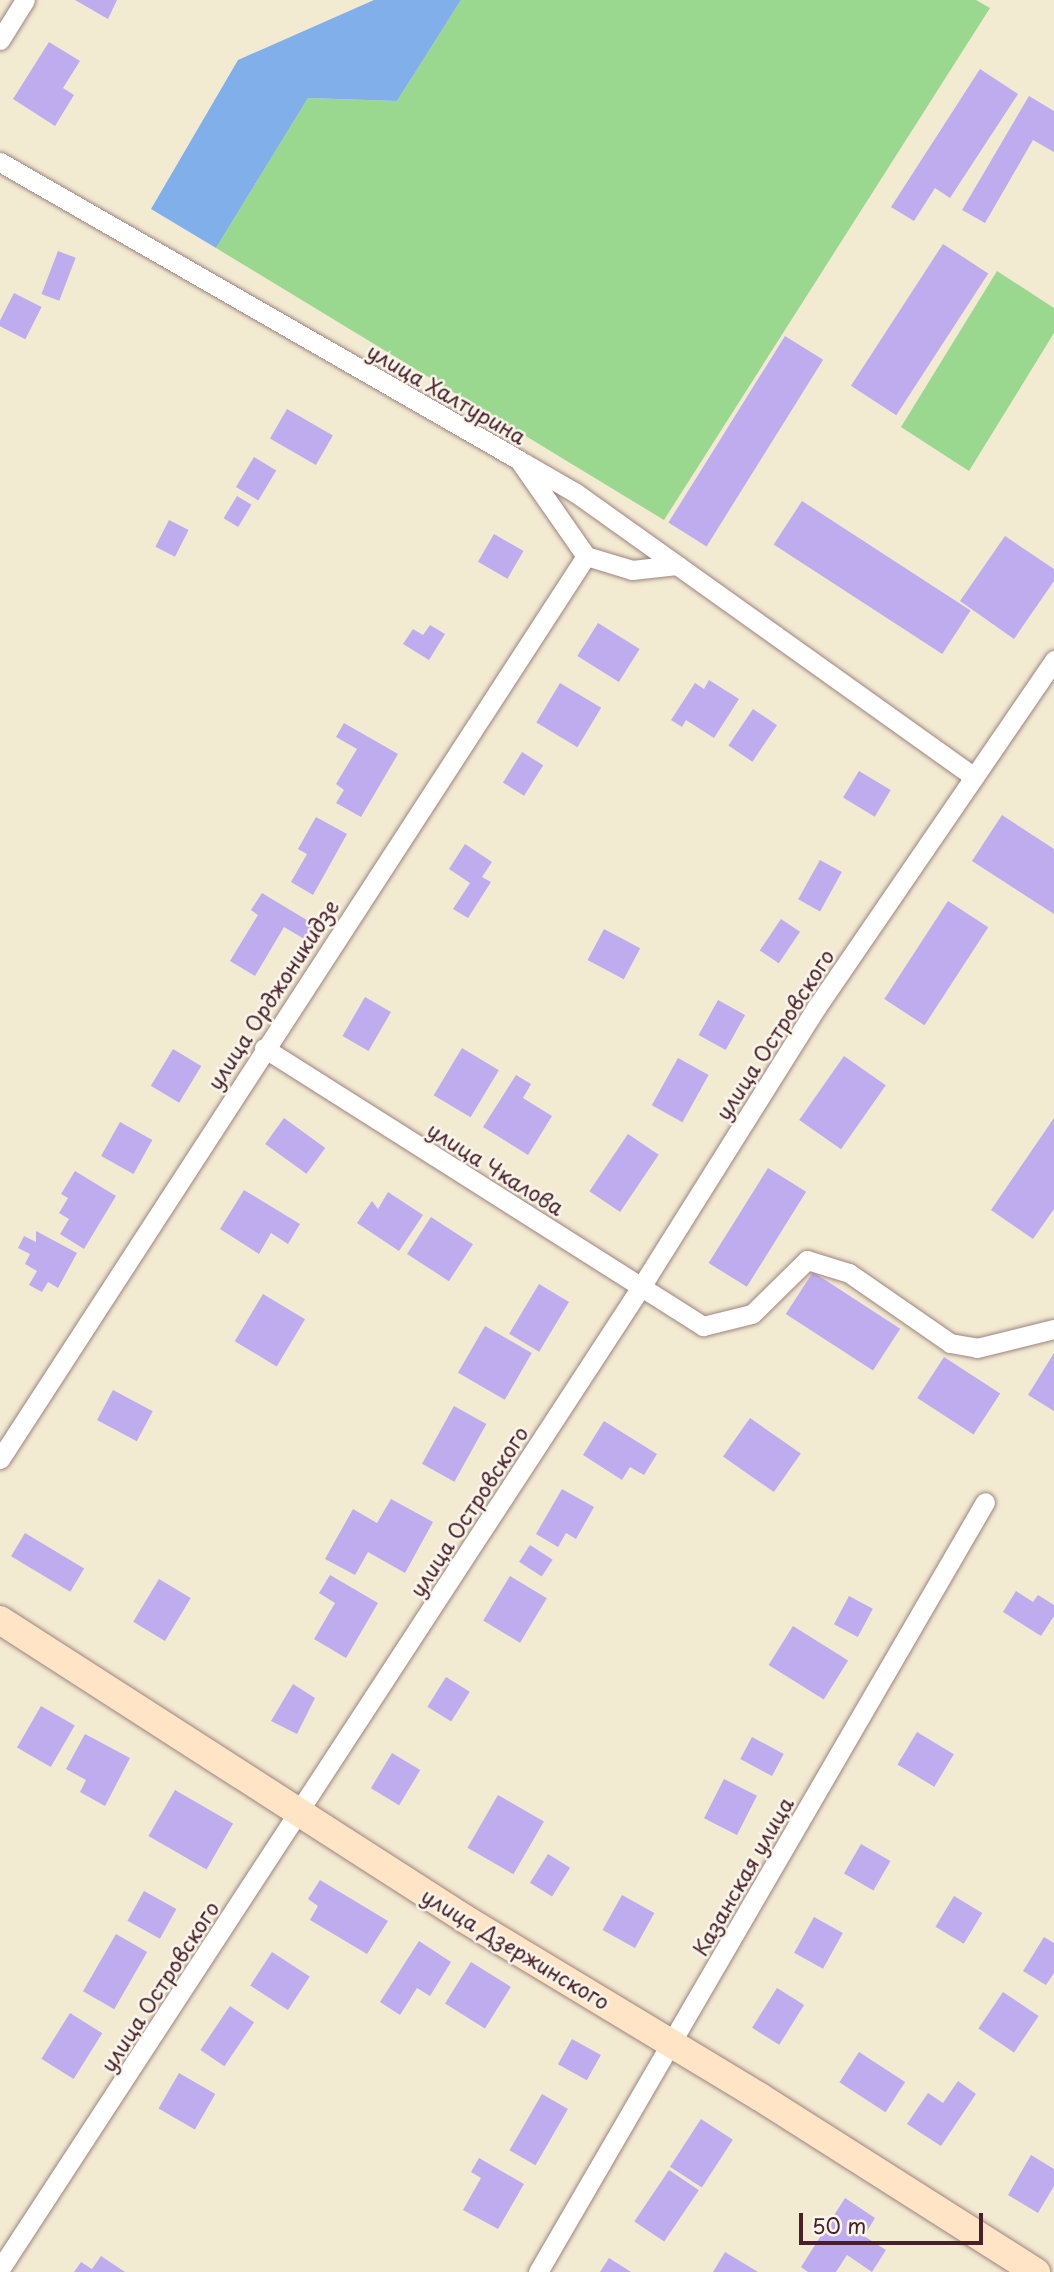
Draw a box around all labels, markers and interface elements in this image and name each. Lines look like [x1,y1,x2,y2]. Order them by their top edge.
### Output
street label: улица Халтурина [363,337,531,449]
street label: улица Орджоникидзе [201,894,343,1094]
street label: улица Островского [709,943,839,1125]
street label: улица Чкалова [423,1116,569,1220]
street label: улица Островского [403,1420,533,1602]
street label: Казанская улица [686,1792,798,1960]
street label: улица Дзержинского [417,1882,615,2014]
street label: улица Островского [94,1895,224,2077]
scale bar [802,2198,986,2242]
text: 50 m [812,2209,866,2241]

